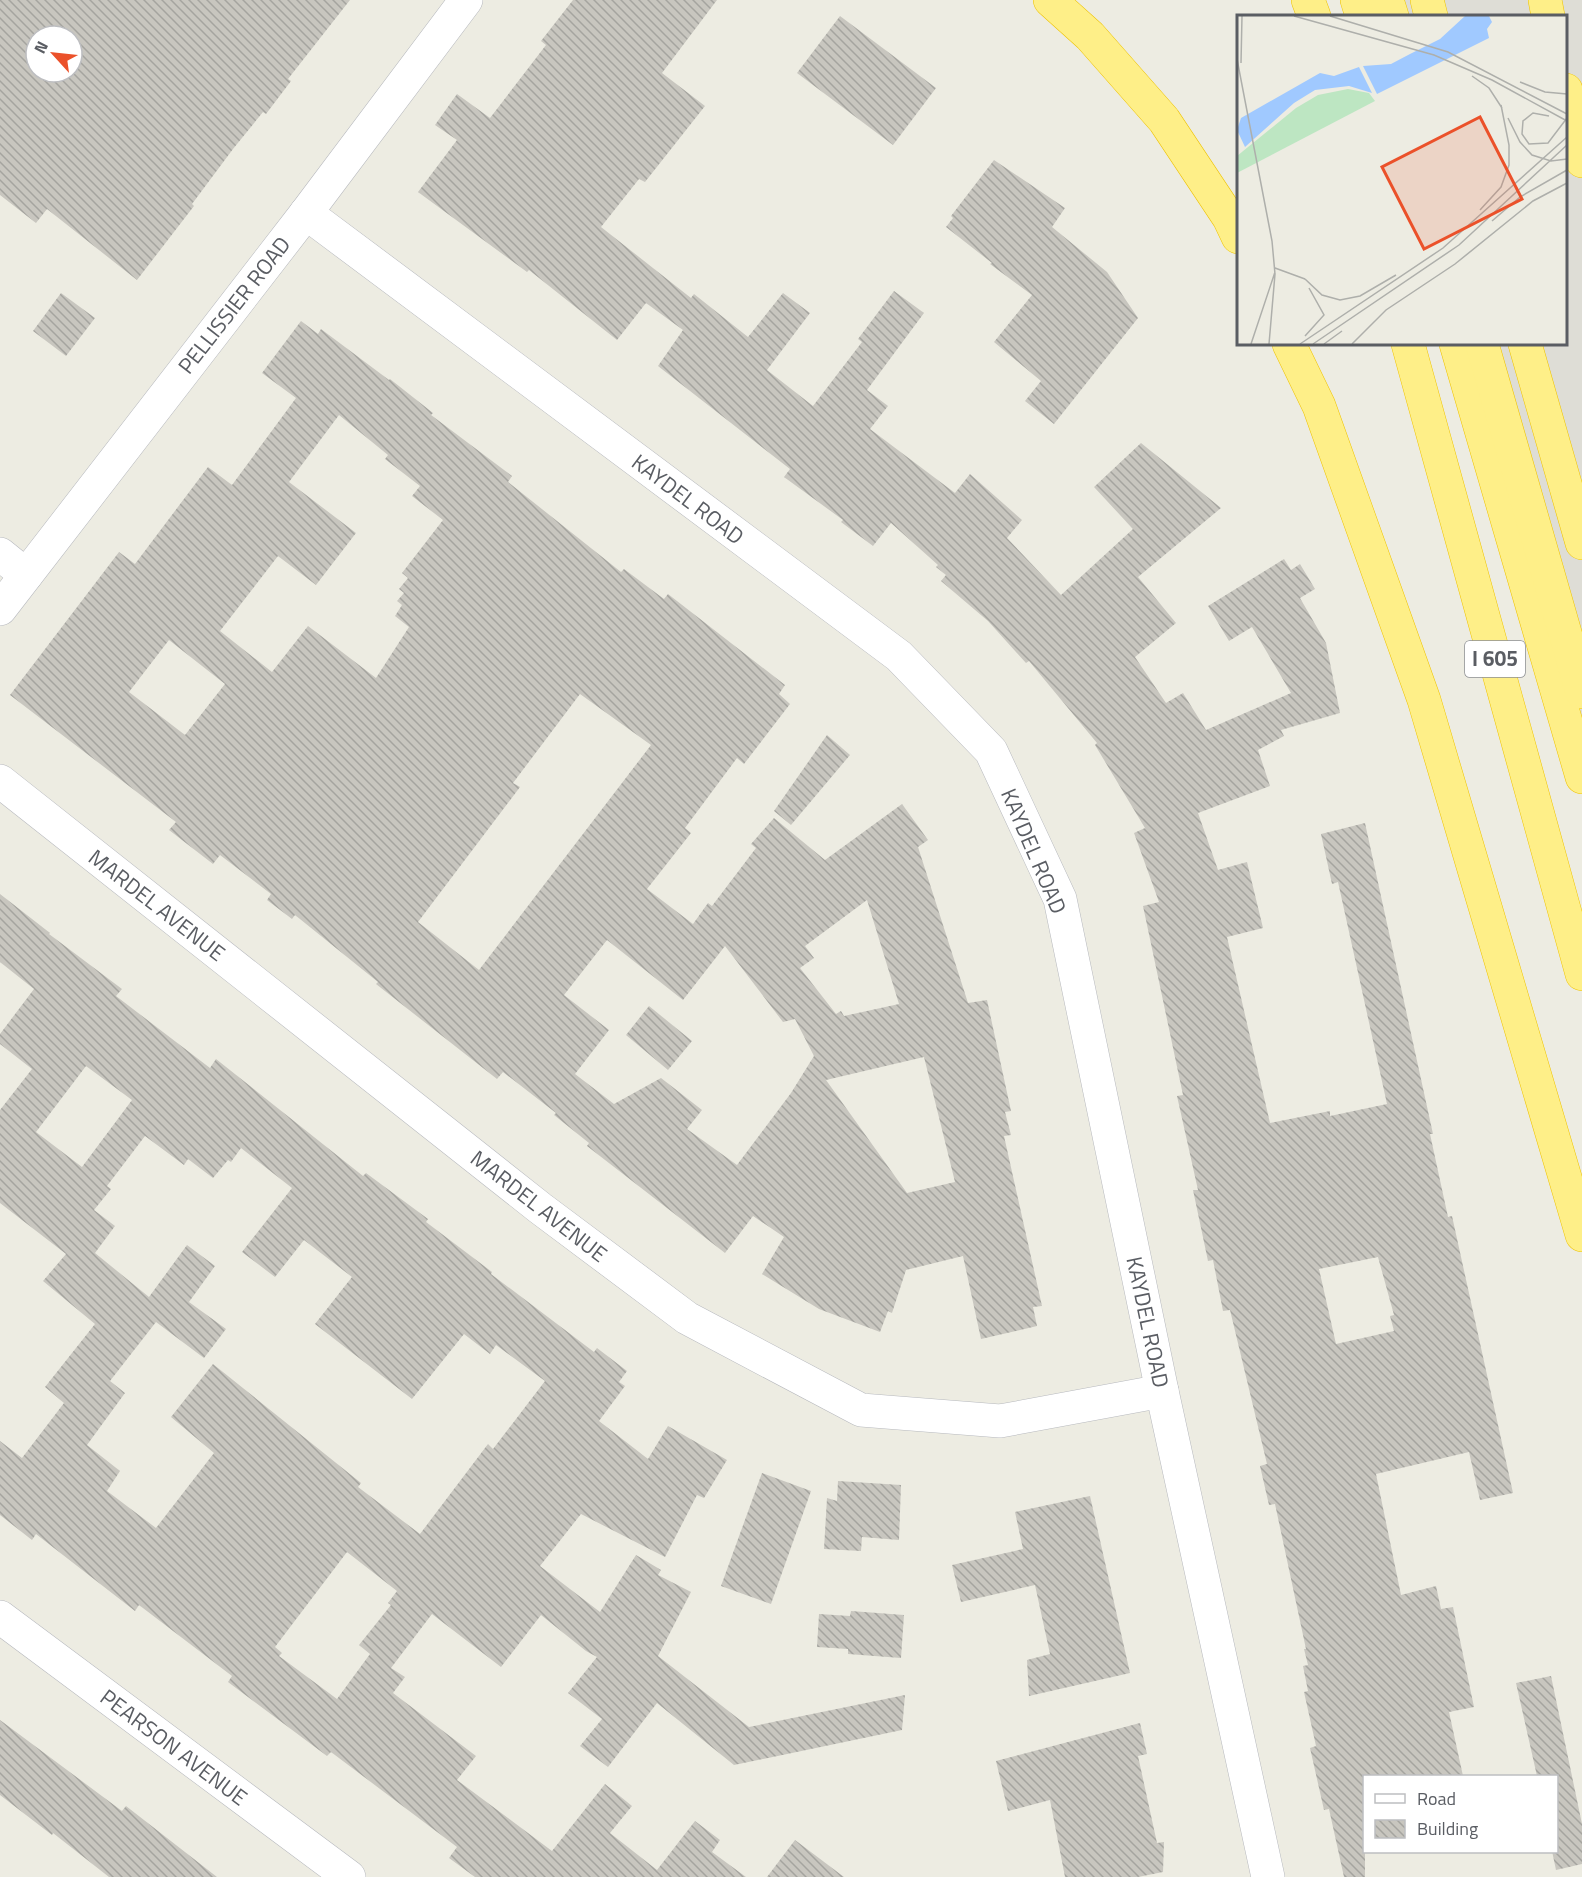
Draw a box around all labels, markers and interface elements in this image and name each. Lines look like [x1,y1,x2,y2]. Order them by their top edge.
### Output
inset map [1237,15,1567,345]
north arrow [24,24,84,84]
text: N [27,37,54,58]
street label: PELLISSIER ROAD [169,229,299,381]
street label: KAYDEL ROAD [625,445,751,553]
road number: I 605 [1465,641,1525,677]
street label: KAYDEL ROAD [992,783,1076,919]
street label: MARDEL AVENUE [81,841,233,969]
street label: MARDEL AVENUE [463,1142,615,1270]
street label: KAYDEL ROAD [1118,1253,1178,1391]
street label: PEARSON AVENUE [93,1680,255,1814]
legend [1363,1775,1558,1853]
text: Road [1417,1785,1456,1812]
text: Building [1417,1815,1478,1842]

